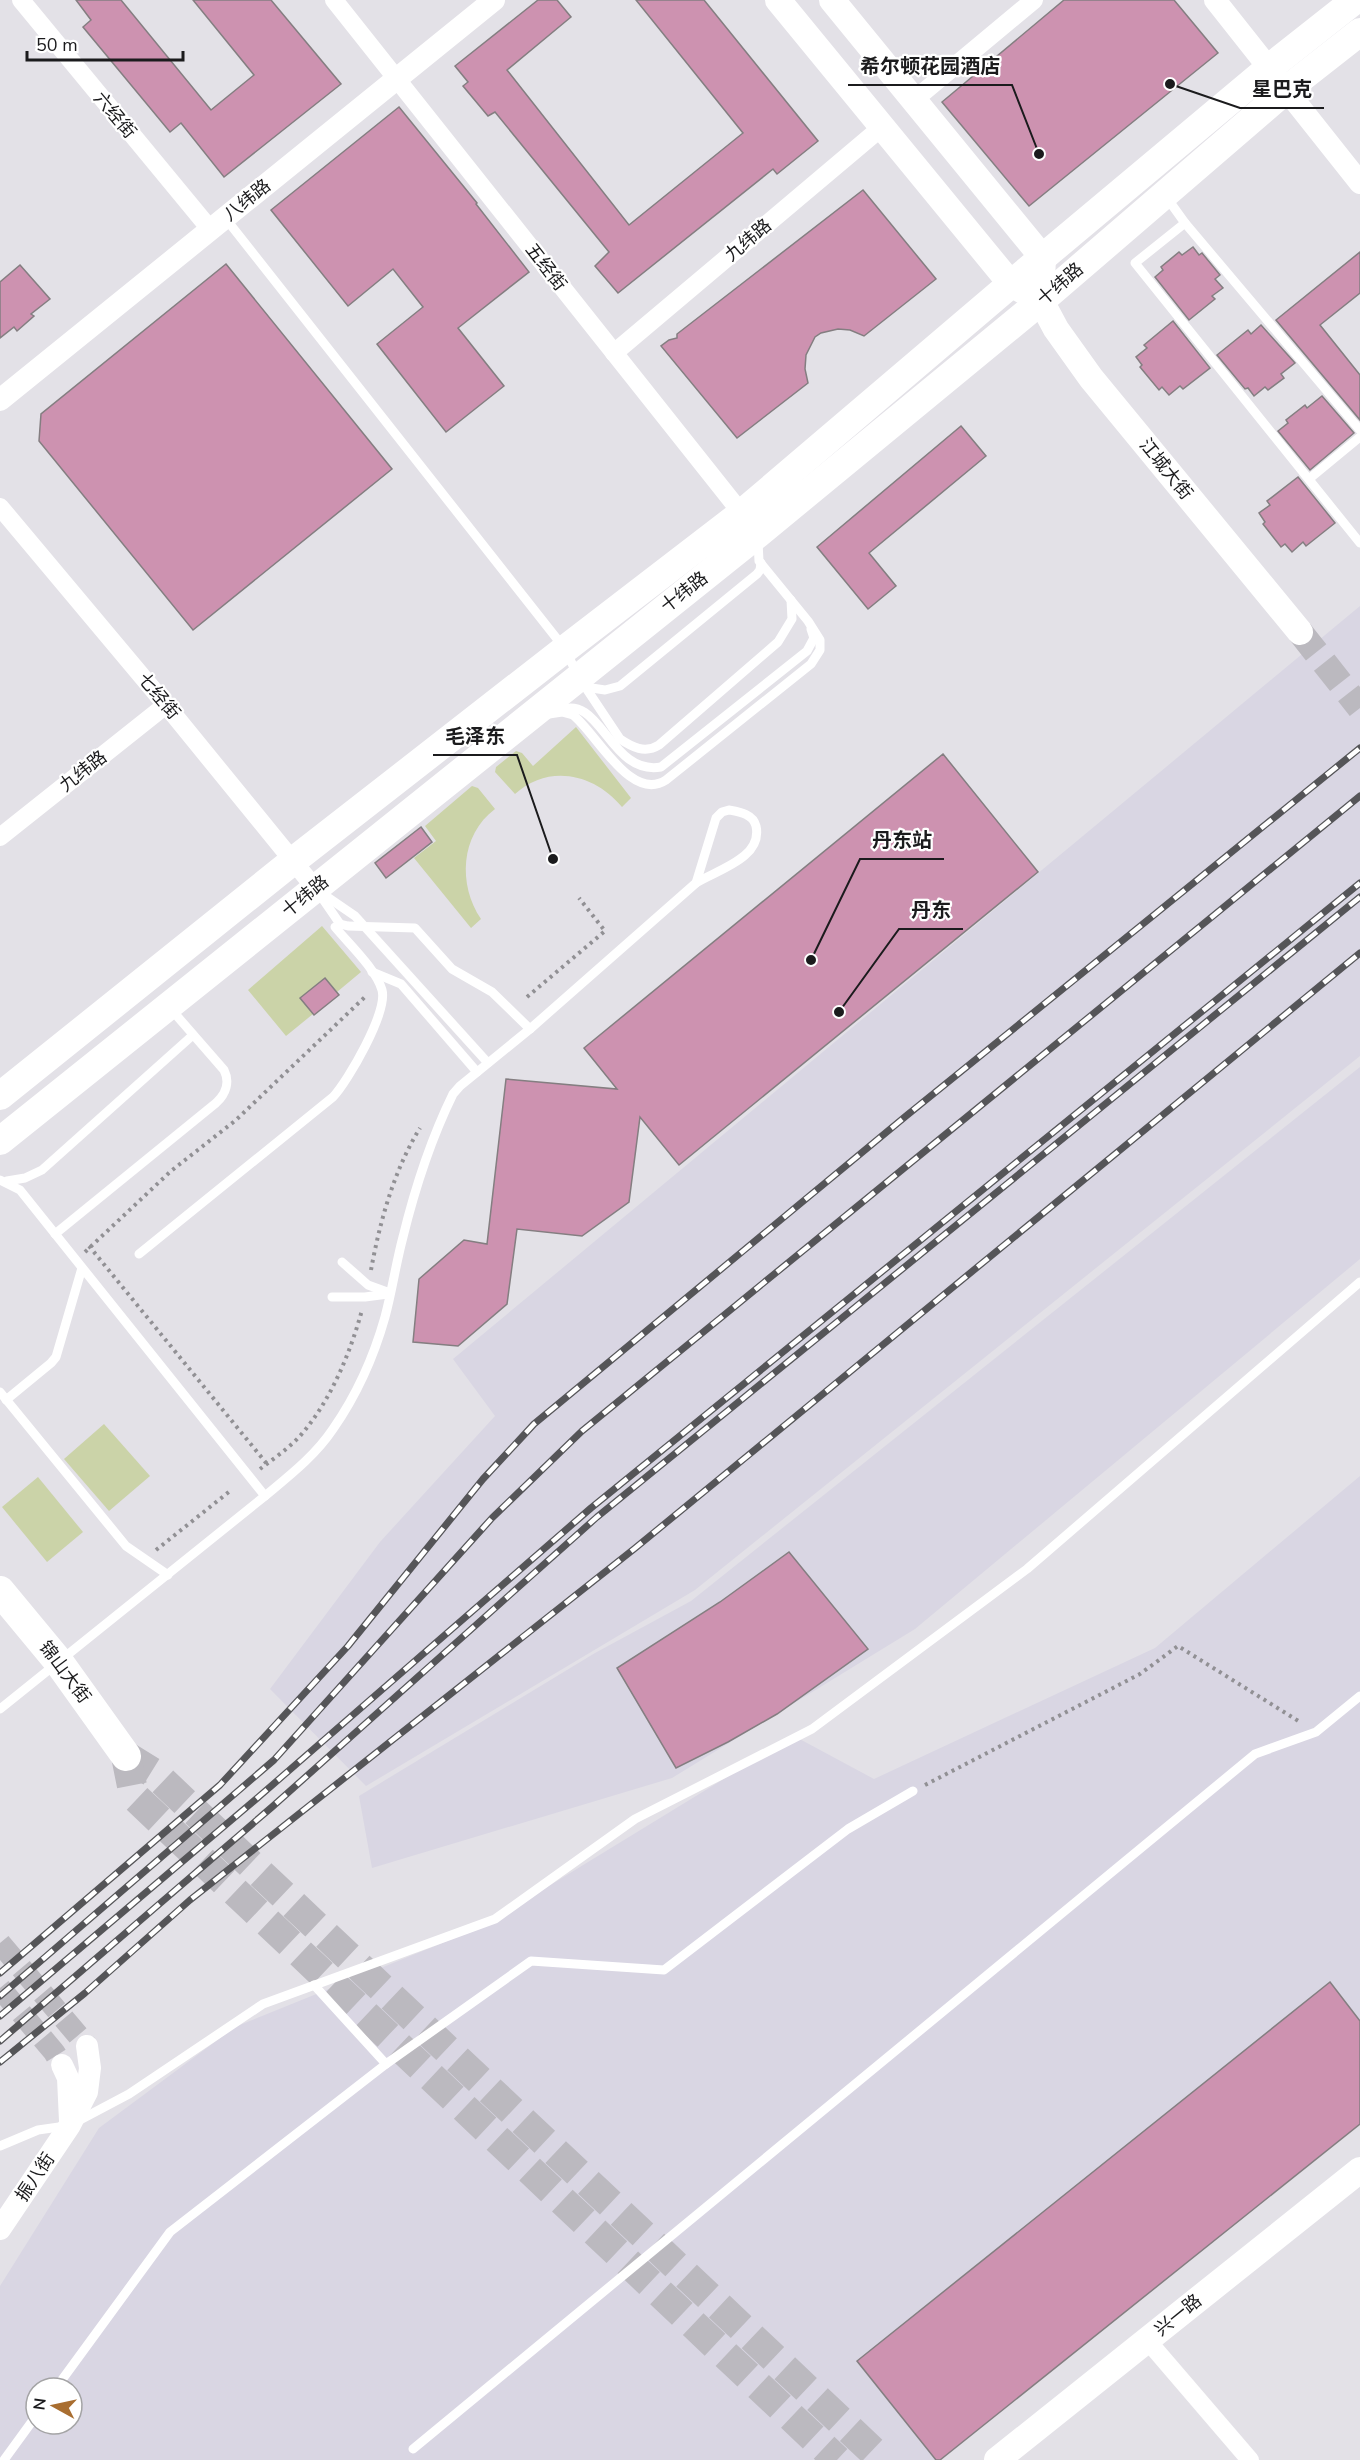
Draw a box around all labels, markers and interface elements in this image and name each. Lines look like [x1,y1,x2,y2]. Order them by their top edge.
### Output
scale bar [27,24,183,62]
text: 50 m [36,33,78,57]
callout: 希尔顿花园酒店 [848,47,1012,85]
text: 希尔顿花园酒店 [860,53,1000,80]
callout: 星巴克 [1240,70,1324,108]
text: 星巴克 [1252,76,1312,103]
street label: 六经街 [88,87,142,143]
street label: 八纬路 [218,174,276,226]
street label: 九纬路 [720,213,776,267]
street label: 五经街 [520,238,572,296]
street label: 十纬路 [1032,257,1088,311]
street label: 江城大街 [1134,433,1198,505]
street label: 十纬路 [655,566,713,618]
street label: 七经街 [132,668,186,724]
callout: 毛泽东 [433,717,517,755]
text: 毛泽东 [445,723,505,750]
street label: 九纬路 [54,745,112,797]
callout: 丹东站 [860,821,944,859]
text: 丹东站 [872,827,932,854]
street label: 十纬路 [276,870,334,922]
callout: 丹东 [899,891,963,929]
text: 丹东 [911,897,951,924]
street label: 锦山大街 [34,1636,96,1708]
street label: 振八街 [10,2148,60,2206]
street label: 兴一路 [1149,2289,1207,2341]
north arrow [24,2376,84,2436]
text: N [28,2397,52,2412]

